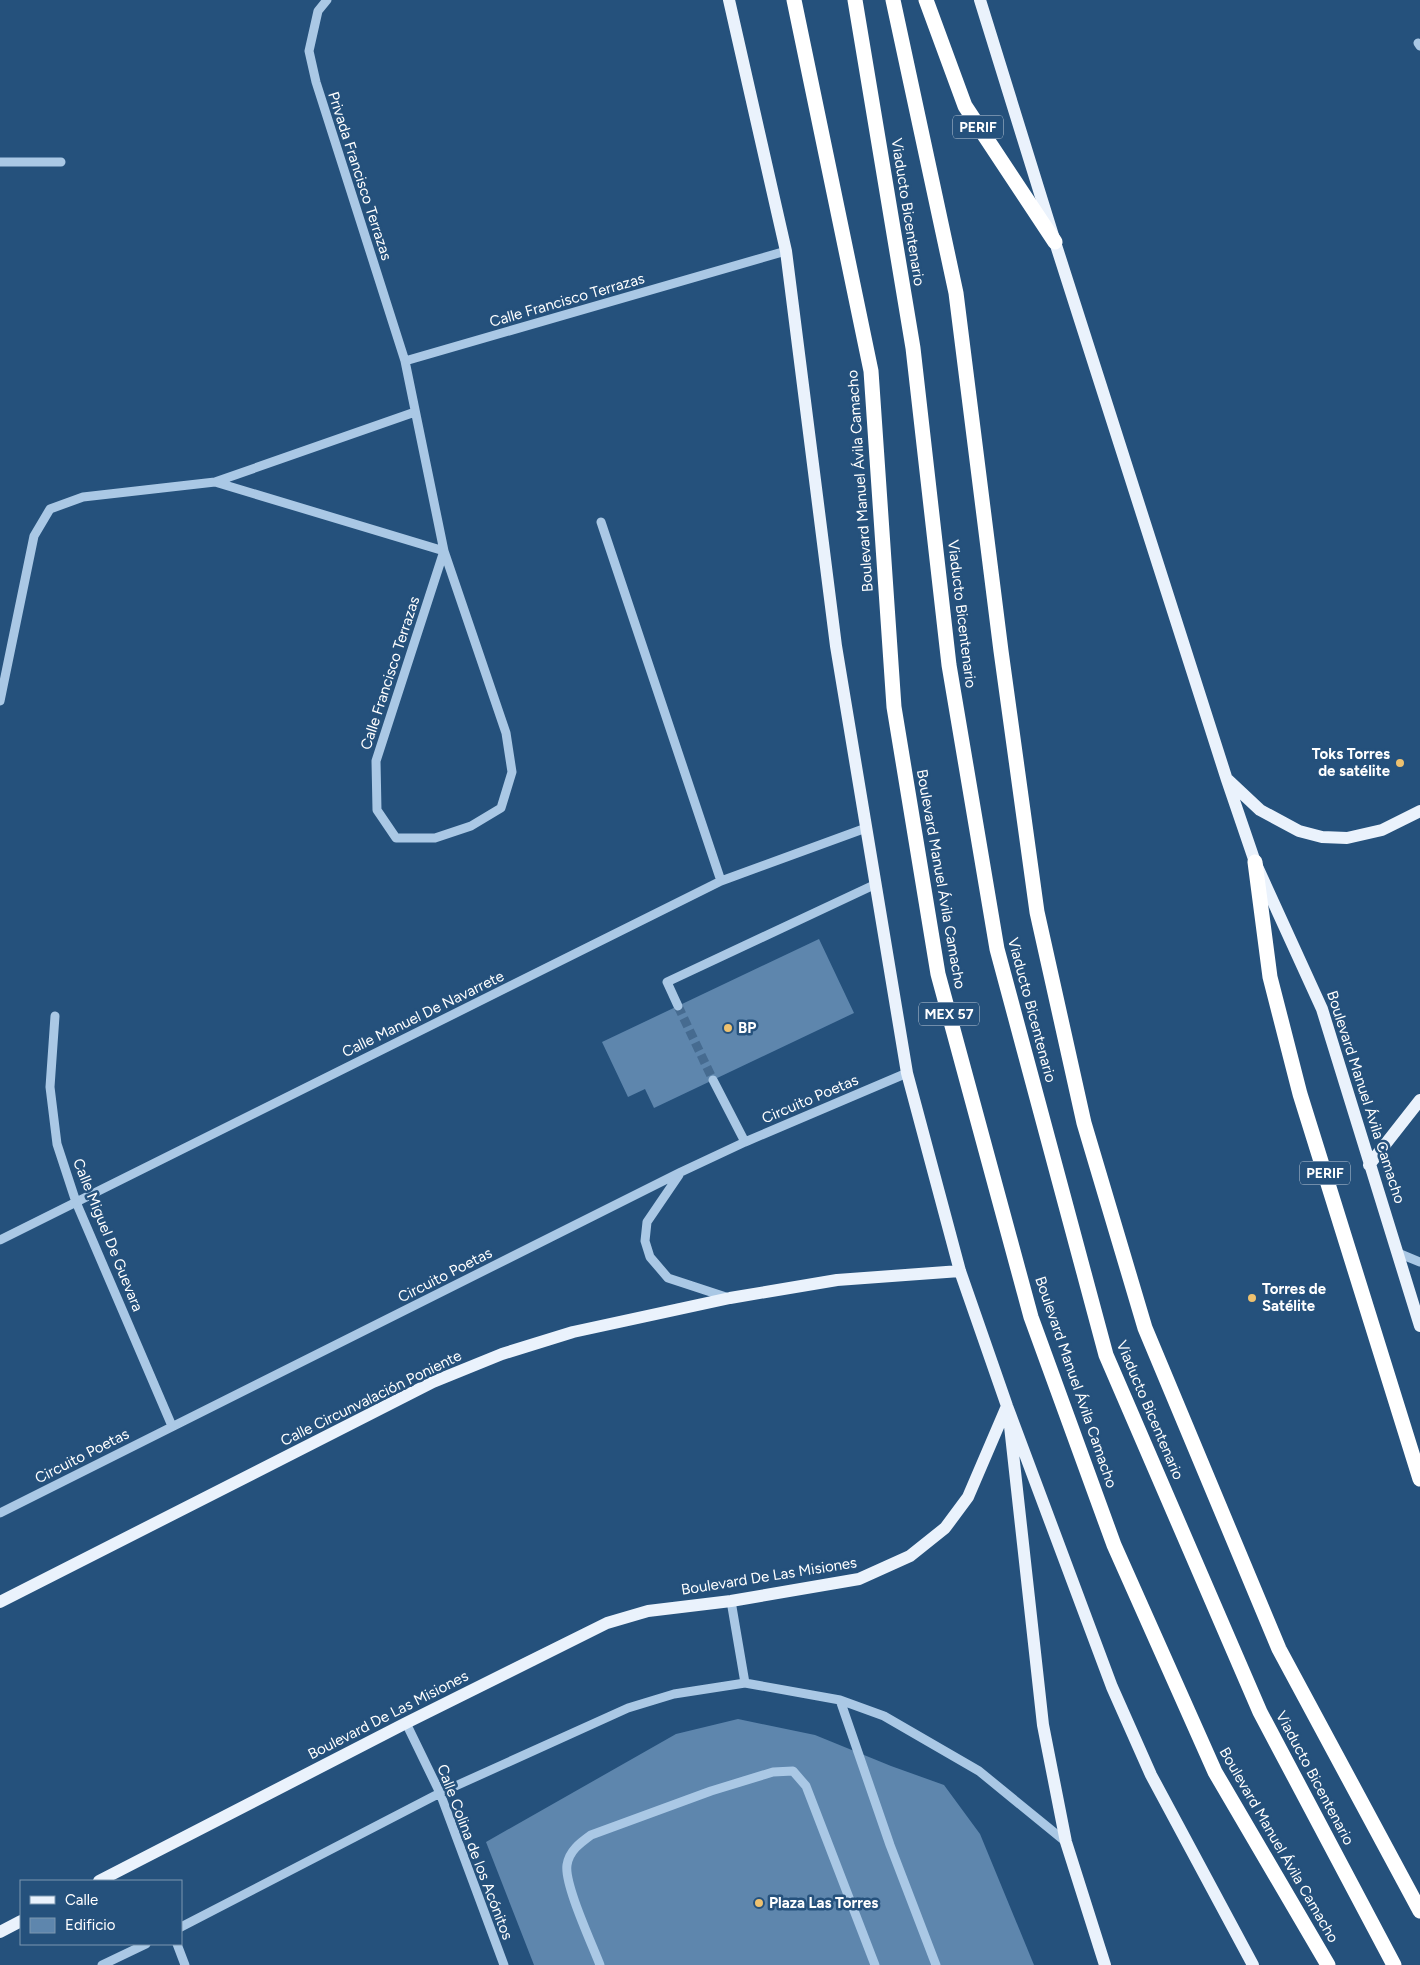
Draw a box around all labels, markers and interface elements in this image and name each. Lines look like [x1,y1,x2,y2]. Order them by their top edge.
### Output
street label: Privada Francisco Terrazas [324,89,396,263]
road number: PERIF [953,115,1003,138]
street label: Viaducto Bicentenario [887,137,929,287]
street label: Calle Francisco Terrazas [487,269,647,331]
street label: Boulevard Manuel Ávila Camacho [843,369,877,593]
street label: Viaducto Bicentenario [944,539,980,689]
street label: Calle Francisco Terrazas [357,594,423,752]
place label: Toks Torres de satélite [1312,745,1391,780]
marker: Toks Torres de satélite [1394,757,1406,769]
street label: Boulevard Manuel Ávila Camacho [913,768,969,990]
street label: Viaducto Bicentenario [1004,936,1060,1085]
street label: Calle Manuel De Navarrete [339,967,507,1061]
street label: Boulevard Manuel Ávila Camacho [1323,988,1409,1206]
road number: MEX 57 [919,1002,979,1026]
place label: BP [738,1019,756,1037]
marker: BP [722,1022,734,1034]
street label: Circuito Poetas [759,1071,861,1127]
street label: Calle Miguel De Guevara [69,1156,147,1314]
road number: PERIF [1300,1162,1350,1184]
street label: Circuito Poetas [395,1244,495,1306]
street label: Boulevard Manuel Ávila Camacho [1031,1274,1121,1490]
place label: Torres de Satélite [1262,1280,1327,1315]
marker: Torres de Satélite [1246,1292,1258,1304]
street label: Viaducto Bicentenario [1113,1338,1188,1482]
street label: Calle Circunvalación Poniente [278,1346,464,1450]
street label: Circuito Poetas [32,1425,132,1487]
street label: Boulevard De Las Misiones [680,1553,858,1599]
street label: Boulevard De Las Misiones [305,1667,471,1763]
street label: Viaducto Bicentenario [1272,1708,1358,1848]
street label: Boulevard Manuel Ávila Camacho [1216,1744,1343,1946]
street label: Calle Colina de los Acónitos [433,1762,517,1942]
legend [20,1880,182,1945]
text: Calle [65,1891,98,1909]
place label: Plaza Las Torres [769,1894,878,1912]
marker: Plaza Las Torres [753,1897,765,1909]
text: Edificio [65,1916,116,1934]

